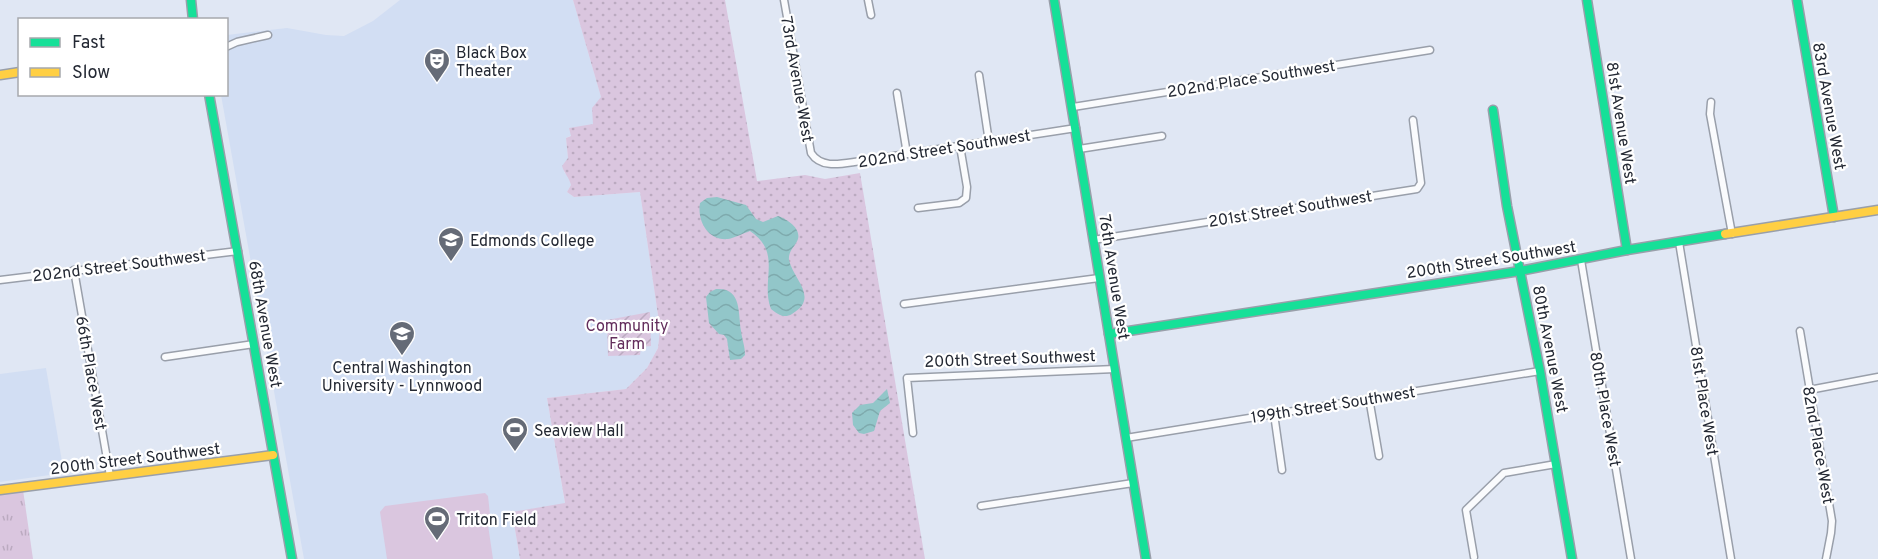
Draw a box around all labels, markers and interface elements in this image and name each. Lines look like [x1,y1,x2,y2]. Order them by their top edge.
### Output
street label: 73rd Avenue West [775,15,817,144]
legend [18,18,228,96]
text: Fast [72,32,105,55]
street label: 83rd Avenue West [1807,41,1849,172]
place label: Black Box Theater [456,44,527,82]
theatre icon: Black Box Theater [422,46,452,84]
street label: 202nd Place Southwest [1166,57,1337,103]
street label: 81st Avenue West [1600,61,1640,186]
text: Slow [72,62,110,85]
street label: 202nd Street Southwest [857,126,1032,174]
street label: 201st Street Southwest [1207,187,1374,233]
street label: 76th Avenue West [1093,213,1133,342]
school or university icon: Edmonds College [436,225,466,263]
place label: Edmonds College [470,232,594,252]
street label: 200th Street Southwest [1405,238,1578,284]
street label: 202nd Street Southwest [31,246,207,288]
street label: 68th Avenue West [243,259,285,390]
street label: 80th Avenue West [1527,284,1571,415]
street label: 66th Place West [70,315,110,432]
park label: Community Farm [585,317,669,355]
school or university icon: Central Washington University - Lynnwood [387,319,417,357]
street label: 81st Place West [1684,345,1722,458]
street label: 200th Street Southwest [924,347,1096,373]
street label: 80th Place West [1584,350,1624,468]
place label: Central Washington University - Lynnwood [322,359,482,397]
street label: 199th Street Southwest [1250,383,1417,429]
street label: 82nd Place West [1797,385,1837,506]
sports icon: Seaview Hall [500,415,530,453]
place label: Seaview Hall [534,422,624,442]
street label: 200th Street Southwest [49,440,222,480]
sports icon: Triton Field [422,504,452,542]
place label: Triton Field [456,511,537,531]

